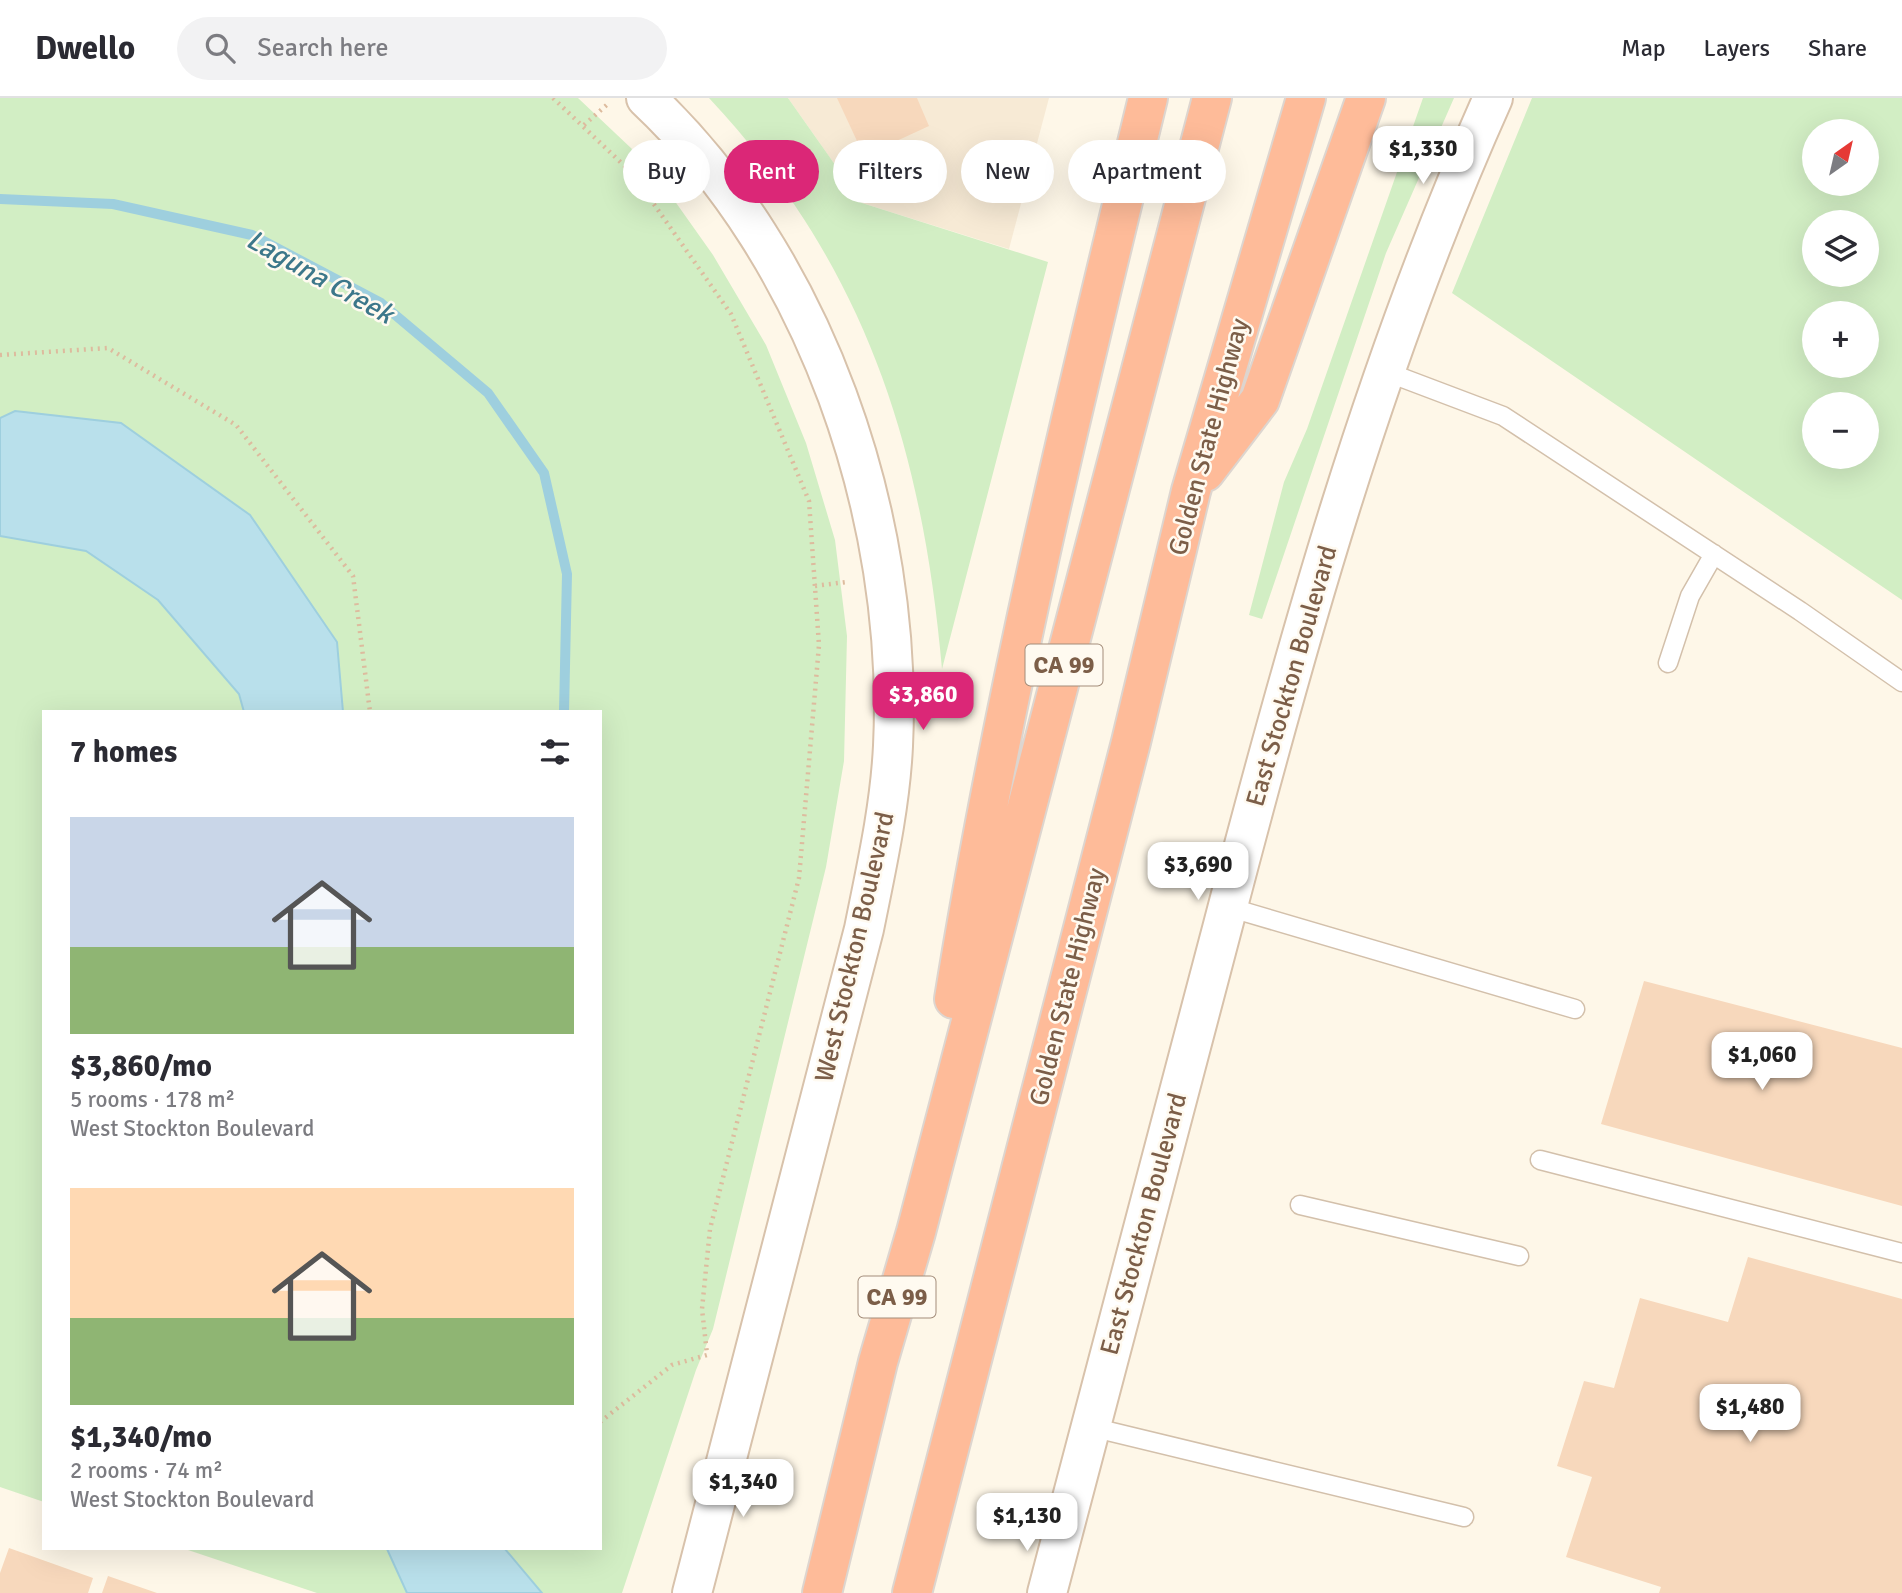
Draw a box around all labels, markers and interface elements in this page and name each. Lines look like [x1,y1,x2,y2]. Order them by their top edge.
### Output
search box [177,17,667,80]
text: Dwello [35,28,135,69]
icon: search [201,29,239,67]
text: Search here [257,32,388,64]
text: Map [1621,33,1666,63]
text: Layers [1704,33,1770,63]
text: Share [1808,33,1867,63]
north arrow [1802,119,1880,196]
map controls [1802,119,1879,469]
pin: $1,330 [1366,126,1480,186]
text: $1,330 [1389,134,1457,163]
chip: Buy [623,140,710,203]
chip: Rent [724,140,819,203]
chip: Filters [833,140,947,203]
chip: New [961,140,1054,203]
chip: Apartment [1068,140,1226,203]
button: layers [1802,210,1879,287]
water label: Laguna Creek [240,223,402,333]
button: + [1802,301,1879,378]
street label: Golden State Highway [1162,315,1256,559]
button: − [1802,392,1879,469]
street label: East Stockton Boulevard [1239,542,1345,810]
road number: CA 99 [1026,644,1102,686]
pin: $3,860 [866,672,980,732]
text: $3,860 [889,680,957,709]
icon: filters [536,733,574,771]
text: 7 homes [70,734,177,771]
street label: West Stockton Boulevard [808,809,902,1085]
pin: $3,690 [1141,842,1255,902]
text: $3,690 [1164,850,1232,879]
icon: home [259,862,385,988]
street label: Golden State Highway [1023,865,1113,1109]
pin: $1,060 [1705,1032,1819,1092]
text: $1,060 [1728,1040,1796,1069]
text: $3,860/mo [70,1048,212,1085]
text: 5 rooms · 178 m² [70,1085,235,1114]
street label: East Stockton Boulevard [1094,1089,1194,1359]
text: West Stockton Boulevard [70,1114,314,1143]
icon: home [259,1233,385,1359]
road number: CA 99 [858,1276,936,1317]
pin: $1,480 [1693,1384,1807,1444]
text: $1,480 [1716,1392,1784,1421]
text: $1,340/mo [70,1419,212,1456]
text: 2 rooms · 74 m² [70,1456,223,1485]
pin: $1,340 [686,1460,800,1519]
text: $1,340 [709,1467,777,1496]
text: West Stockton Boulevard [70,1485,314,1514]
pin: $1,130 [970,1494,1084,1553]
text: $1,130 [993,1501,1061,1530]

